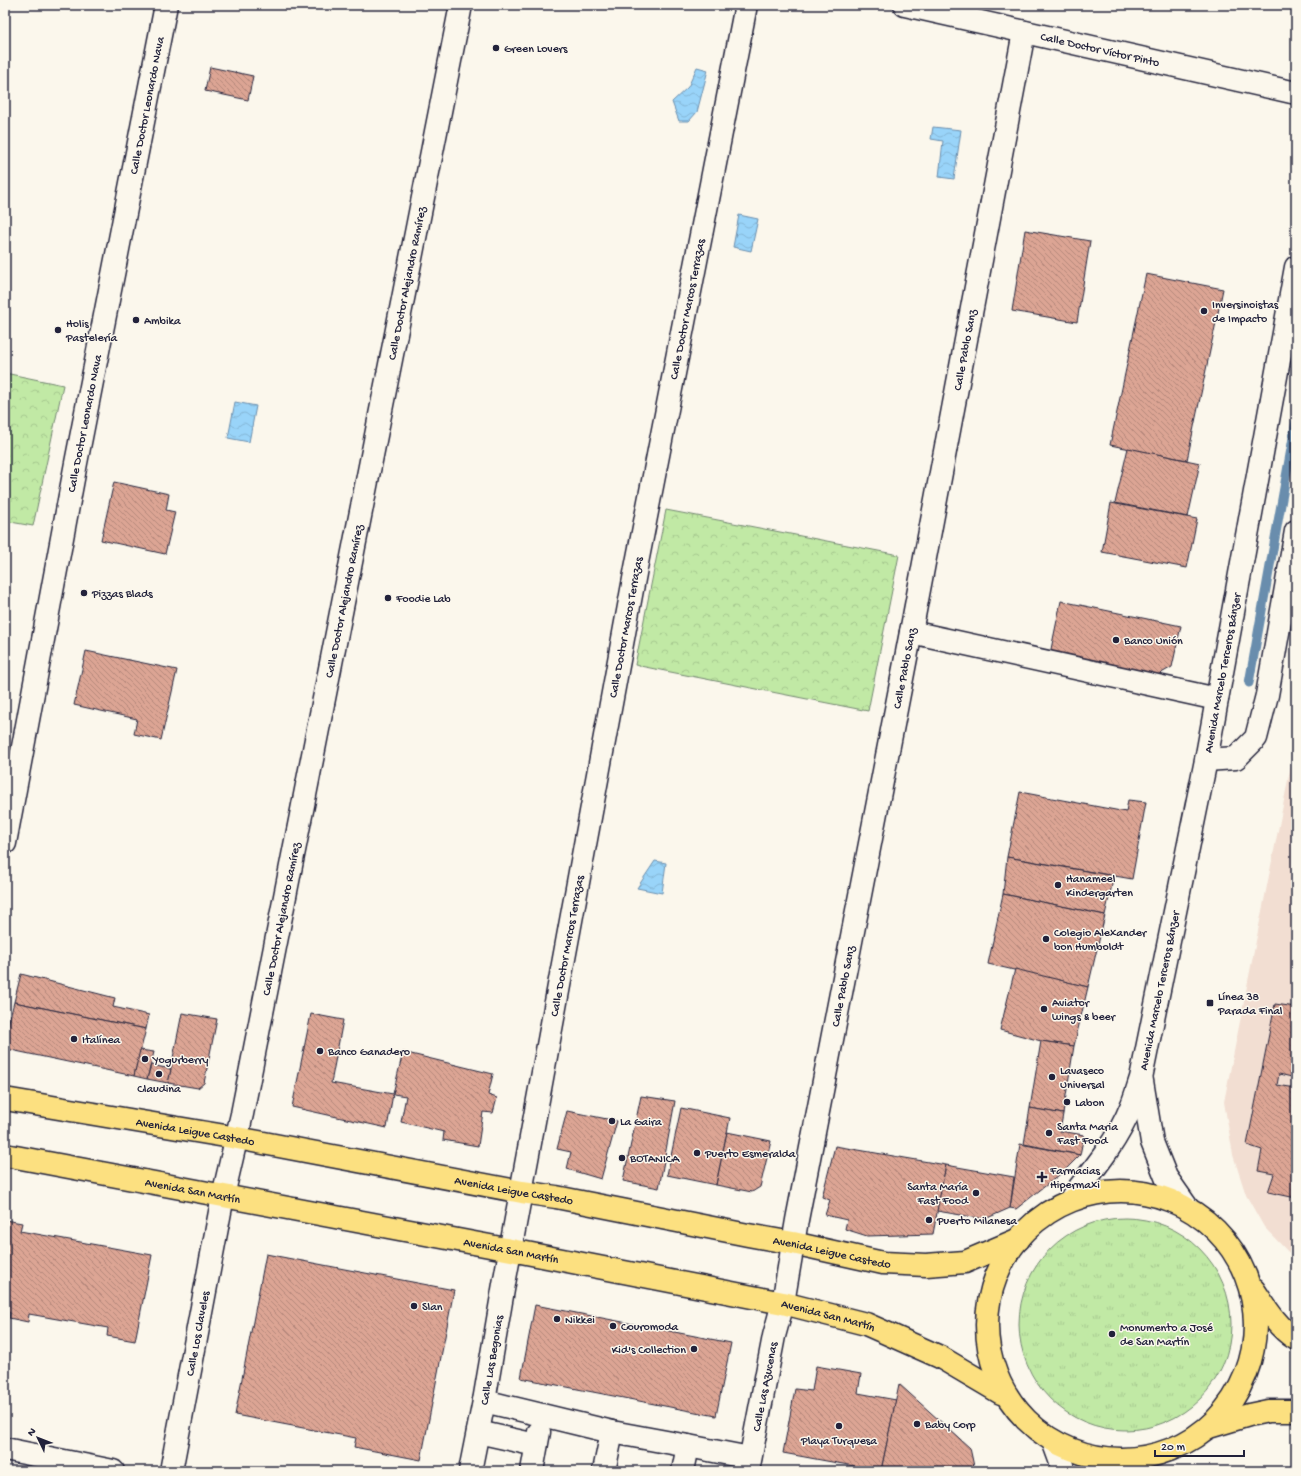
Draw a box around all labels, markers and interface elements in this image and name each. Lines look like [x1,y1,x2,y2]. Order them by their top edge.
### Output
street label: Calle Doctor Víctor Pinto [1039,31,1161,71]
street label: Calle Doctor Leonardo Nava [128,35,169,176]
marker: Green Lovers [491,43,501,53]
place label: Green Lovers [504,43,568,57]
street label: Calle Doctor Alejandro Ramírez [386,205,430,361]
street label: Calle Doctor Marcos Terrazas [668,237,709,381]
place label: Inversinoistas de Impacto [1212,299,1279,327]
marker: Inversinoistas de Impacto [1199,306,1209,316]
street label: Calle Pablo Sanz [952,308,981,392]
marker: Ambika [131,315,141,325]
place label: Ambika [144,315,181,329]
place label: Holis Pastelería [65,318,117,346]
marker: Holis Pastelería [53,325,63,335]
street label: Calle Doctor Leonardo Nava [66,353,106,494]
street label: Calle Doctor Alejandro Ramírez [323,523,367,679]
street label: Calle Doctor Marcos Terrazas [607,555,647,699]
marker: Pizzas Blads [79,588,89,598]
place label: Pizzas Blads [91,588,153,602]
street label: Avenida Marcelo Terceros Bánzer [1202,590,1246,754]
marker: Foodie Lab [383,593,393,603]
place label: Foodie Lab [395,593,451,607]
street label: Calle Pablo Sanz [891,626,921,710]
marker: Banco Unión [1111,635,1121,645]
place label: Banco Unión [1123,635,1183,649]
street label: Calle Doctor Alejandro Ramírez [261,841,305,997]
place label: Hanameel Kindergarten [1066,873,1133,901]
street label: Calle Doctor Marcos Terrazas [548,874,588,1018]
marker: Hanameel Kindergarten [1053,880,1063,890]
street label: Avenida Marcelo Terceros Bánzer [1138,908,1184,1072]
place label: Colegio Alexander bon Humboldt [1054,927,1148,955]
marker: Colegio Alexander bon Humboldt [1041,934,1051,944]
street label: Calle Pablo Sanz [830,944,859,1028]
place label: Línea 38 Parada Final [1217,991,1283,1019]
place label: Aviator wings & beer [1052,997,1117,1025]
marker: Línea 38 Parada Final [1205,998,1215,1008]
marker: Aviator wings & beer [1039,1004,1049,1014]
marker: Italínea [69,1034,79,1044]
place label: Italínea [82,1034,121,1048]
marker: Banco Ganadero [315,1046,325,1056]
place label: Banco Ganadero [327,1046,410,1060]
marker: Yogurberry [140,1054,150,1064]
place label: Yogurberry [152,1054,209,1068]
place label: Lavaseco Universal [1060,1065,1105,1093]
marker: Claudina [154,1069,164,1079]
marker: Lavaseco Universal [1047,1072,1057,1082]
place label: Claudina [137,1083,181,1097]
marker: Labon [1062,1097,1072,1107]
place label: Labon [1075,1097,1105,1111]
street label: Avenida Leigue Castedo [135,1116,255,1150]
marker: La Gaira [607,1116,617,1126]
place label: La Gaira [620,1116,662,1130]
place label: Santa Maria Fast Food [1056,1121,1118,1149]
marker: Santa Maria Fast Food [1044,1128,1054,1138]
marker: Puerto Esmeralda [692,1148,702,1158]
place label: Puerto Esmeralda [704,1148,796,1162]
marker: BOTANICA [617,1153,627,1163]
place label: BOTANICA [629,1153,680,1167]
place label: Farmacias Hipermaxi [1049,1165,1101,1193]
marker: Farmacias Hipermaxi [1037,1172,1047,1182]
street label: Avenida Leigue Castedo [453,1174,574,1209]
street label: Avenida San Martín [144,1176,241,1208]
place label: Santa María Fast Food [907,1181,969,1209]
marker: Santa María Fast Food [971,1188,981,1198]
marker: Puerto Milanesa [924,1215,934,1225]
place label: Puerto Milanesa [936,1215,1017,1229]
street label: Avenida Leigue Castedo [772,1235,891,1272]
street label: Avenida San Martín [462,1236,560,1268]
street label: Calle Los Claveles [184,1290,214,1377]
street label: Avenida San Martín [780,1298,877,1336]
marker: Slan [409,1301,419,1311]
place label: Slan [422,1301,443,1315]
street label: Calle Las Begonias [478,1314,508,1406]
marker: Nikkei [552,1314,562,1324]
place label: Nikkei [565,1314,595,1328]
marker: Couromoda [608,1321,618,1331]
place label: Couromoda [621,1321,679,1335]
place label: Monumento a José de San Martín [1120,1322,1214,1350]
marker: Monumento a José de San Martín [1107,1329,1117,1339]
street label: Calle Las Azucenas [751,1340,782,1433]
place label: Kid's Collection [612,1344,686,1358]
marker: Kid's Collection [689,1344,699,1354]
north arrow [18,1418,58,1458]
marker: Baby Corp [912,1419,922,1429]
place label: Baby Corp [924,1419,976,1433]
marker: Playa Turquesa [834,1421,844,1431]
text: N [25,1426,39,1439]
scale bar [1155,1432,1244,1458]
place label: Playa Turquesa [800,1435,877,1449]
text: 20 m [1161,1441,1186,1455]

